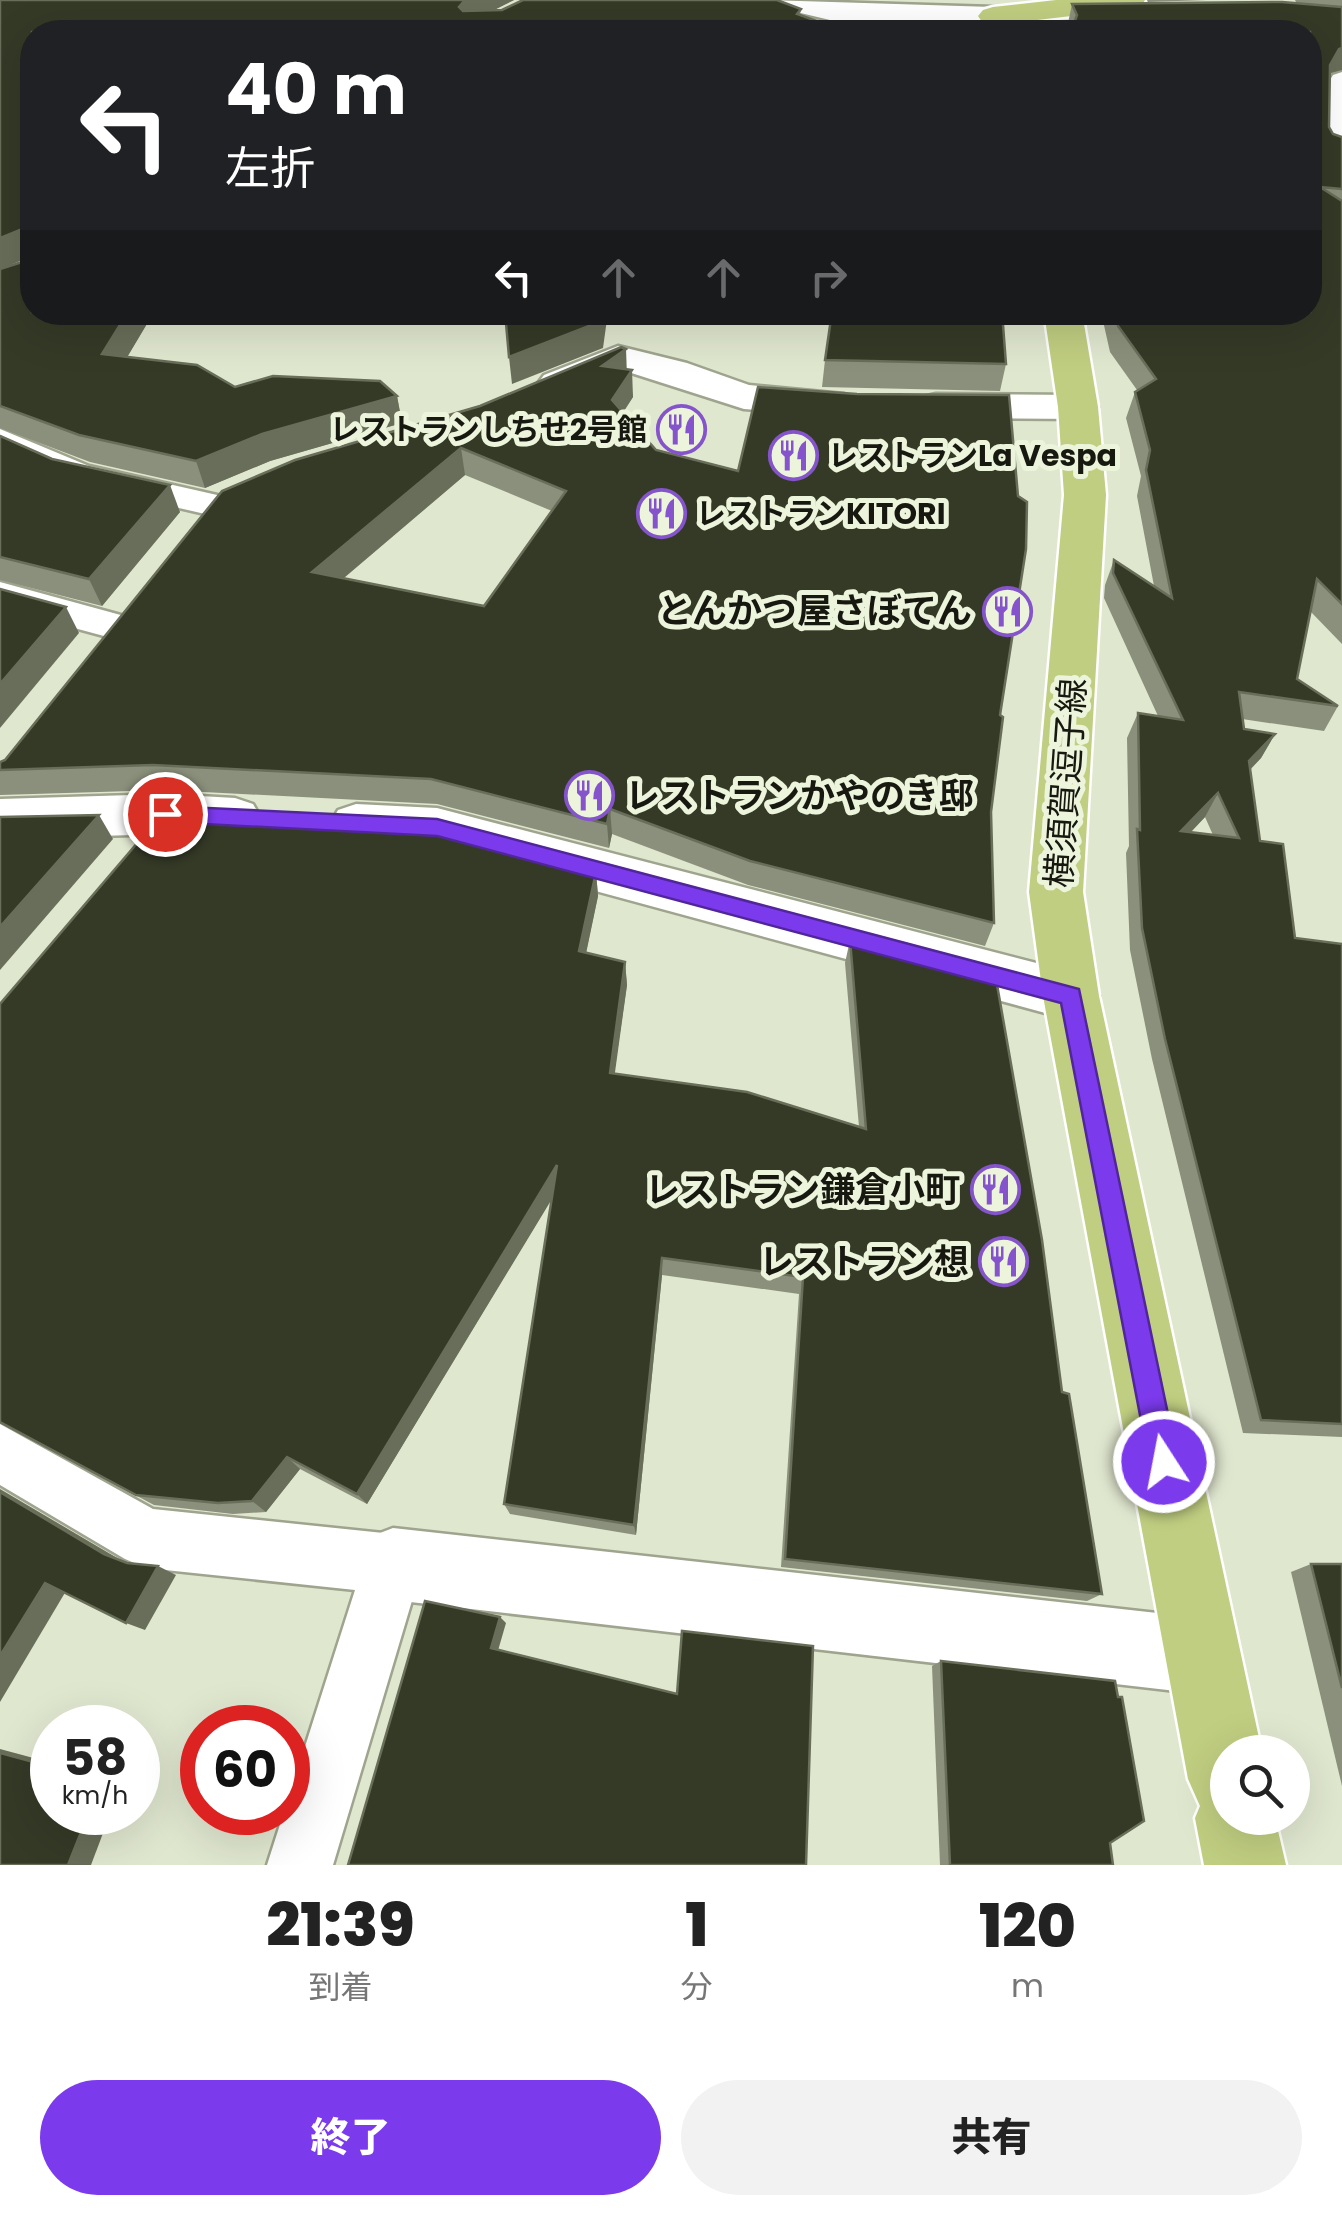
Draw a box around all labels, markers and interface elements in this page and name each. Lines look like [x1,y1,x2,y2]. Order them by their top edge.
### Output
text: 40 m [225,40,407,139]
icon: left [60,60,190,190]
text: 左折 [225,137,315,200]
icon: left [486,250,541,305]
icon: ahead [591,250,646,305]
icon: ahead [696,250,751,305]
icon: right [801,250,856,305]
restaurant icon: レストランしちせ2号館 [656,404,708,456]
place label: レストランしちせ2号館 [330,408,647,451]
restaurant icon: レストランLa Vespa [767,430,819,482]
place label: レストランLa Vespa [828,434,1117,477]
restaurant icon: レストランKITORI [635,488,687,540]
place label: レストランKITORI [696,492,945,535]
restaurant icon: とんかつ屋さぼてん [981,585,1033,637]
place label: とんかつ屋さぼてん [657,586,972,635]
street label: 横須賀逗子線 [1034,677,1097,889]
restaurant icon: レストランかやのき邸 [564,770,616,822]
place label: レストランかやのき邸 [625,771,974,820]
pin [123,772,208,857]
icon: arrive [138,787,193,842]
restaurant icon: レストラン鎌倉小町 [969,1164,1021,1216]
place label: レストラン鎌倉小町 [645,1165,960,1214]
restaurant icon: レストラン想 [978,1236,1030,1288]
place label: レストラン想 [759,1237,969,1286]
position arrow [1112,1410,1216,1514]
speed limit sign: 60 [180,1705,310,1835]
text: 58 [63,1722,127,1793]
map controls [1210,1735,1310,1835]
button: search [1210,1735,1310,1835]
text: km/h [62,1778,128,1813]
text: 21:39 [266,1883,415,1967]
text: 1 [685,1883,708,1967]
text: 120 [979,1884,1076,1968]
text: m [1011,1963,1044,2008]
text: 到着 [308,1964,372,2009]
text: 分 [681,1964,713,2009]
button: 終了 [40,2080,661,2195]
button: 共有 [681,2080,1302,2195]

